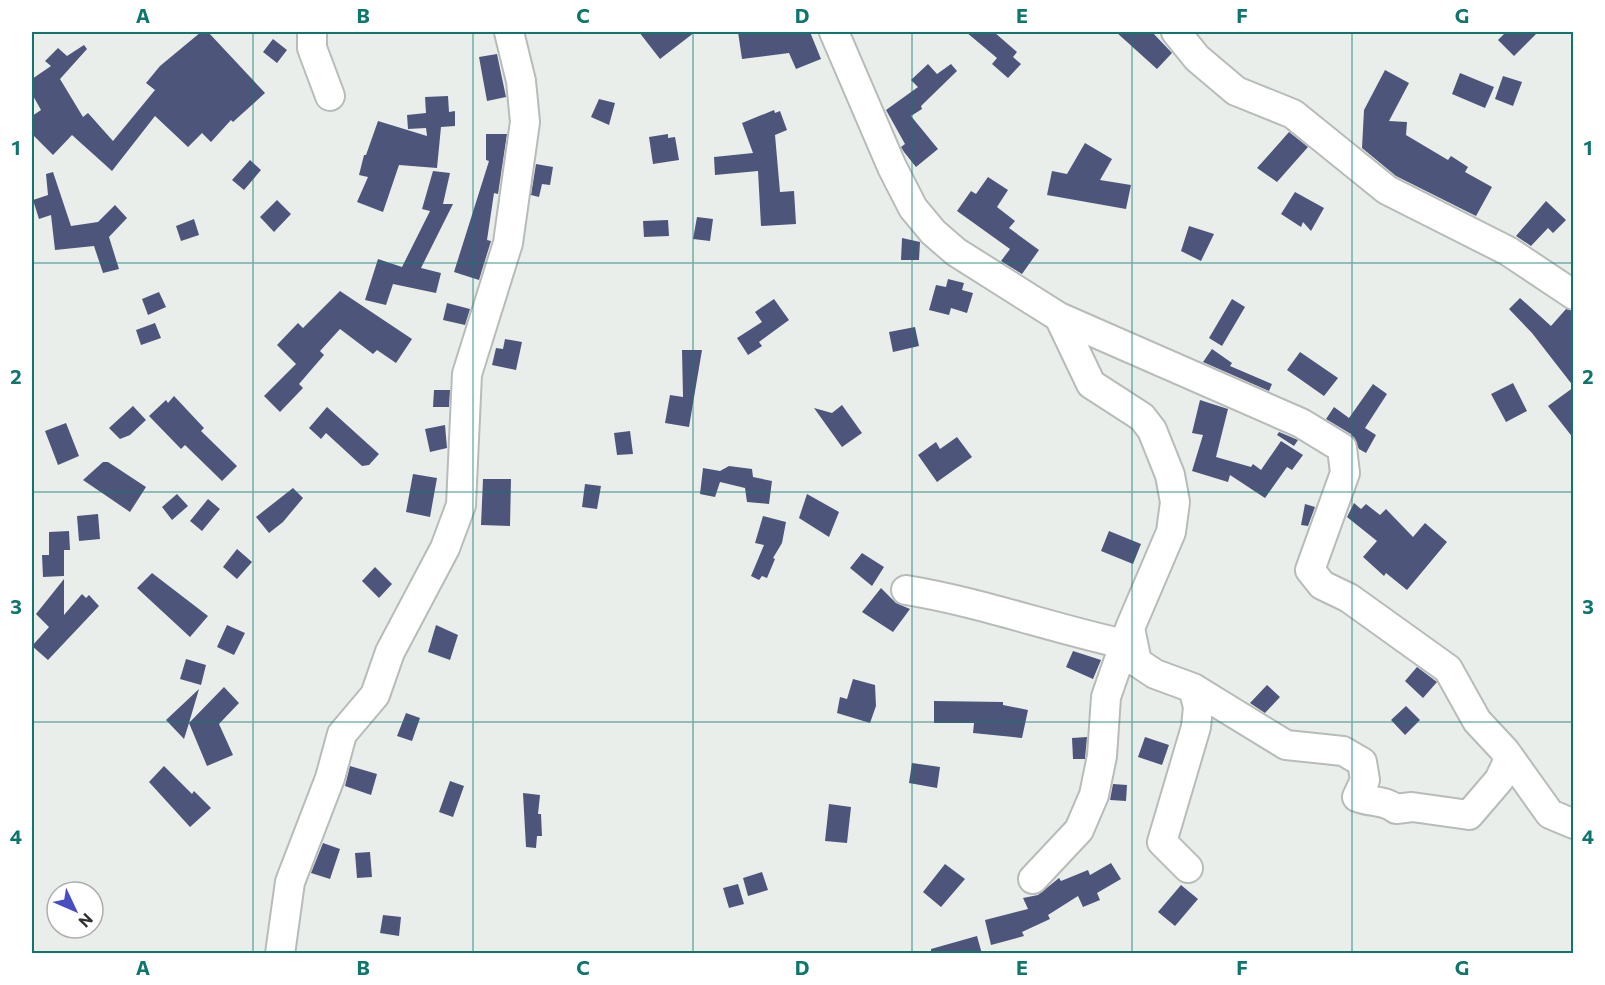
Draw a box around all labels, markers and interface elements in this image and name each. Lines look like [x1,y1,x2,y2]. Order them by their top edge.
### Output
text: A [136,3,150,27]
text: B [356,3,370,27]
text: C [576,3,590,27]
text: D [795,3,809,27]
text: E [1016,3,1028,27]
text: F [1236,3,1248,27]
text: G [1455,3,1469,27]
text: 1 [11,135,21,159]
text: 1 [1583,135,1593,159]
text: 2 [10,364,22,388]
text: 2 [1582,364,1594,388]
text: 3 [10,594,22,618]
text: 3 [1582,594,1594,618]
text: 4 [10,824,22,848]
text: 4 [1582,824,1594,848]
north arrow [45,880,105,940]
text: N [75,910,97,932]
text: A [136,955,150,979]
text: B [356,955,370,979]
text: C [576,955,590,979]
text: D [795,955,809,979]
text: E [1016,955,1028,979]
text: F [1236,955,1248,979]
text: G [1455,955,1469,979]

